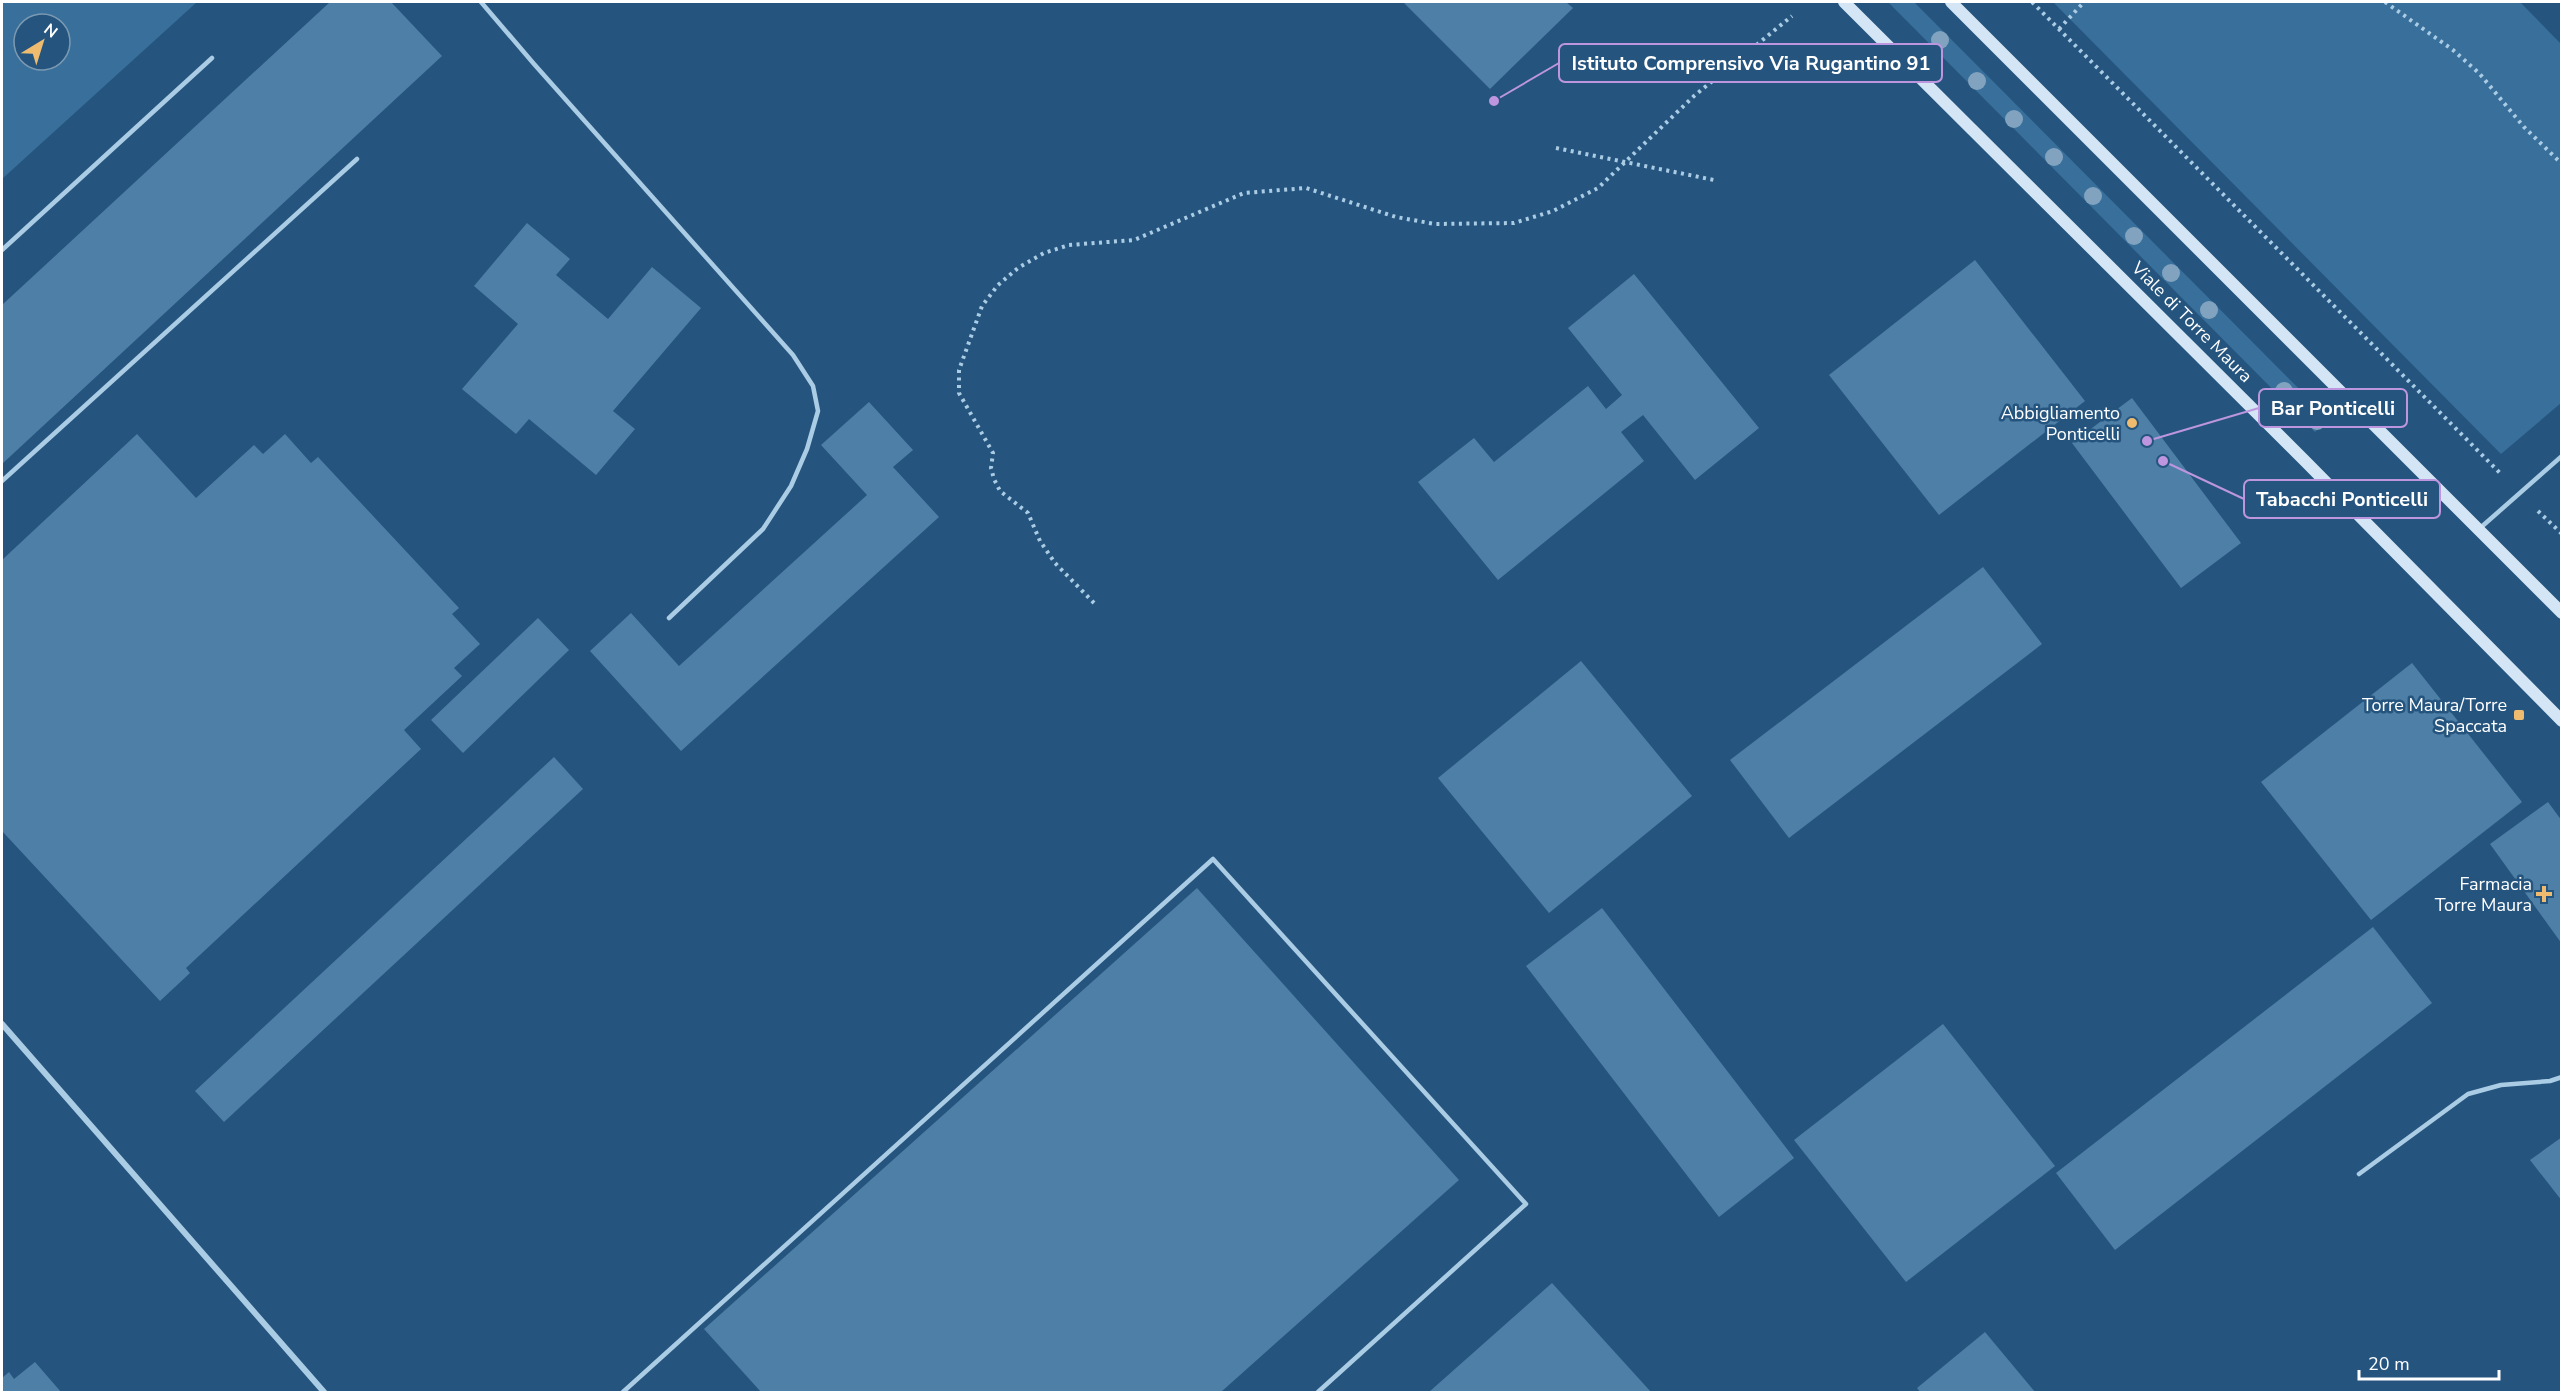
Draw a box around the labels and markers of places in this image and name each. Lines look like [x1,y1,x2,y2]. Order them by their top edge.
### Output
callout: Istituto Comprensivo Via Rugantino 91 [1559,44,1942,82]
callout: Bar Ponticelli [2259,389,2407,427]
place label: Abbigliamento Ponticelli [2001,401,2120,446]
marker: Abbigliamento Ponticelli [2125,416,2139,430]
callout: Tabacchi Ponticelli [2244,480,2440,518]
place label: Torre Maura/Torre Spaccata [2362,693,2507,738]
marker: Torre Maura/Torre Spaccata [2512,708,2526,722]
place label: Farmacia Torre Maura [2435,872,2532,917]
marker: Farmacia Torre Maura [2537,887,2551,901]

